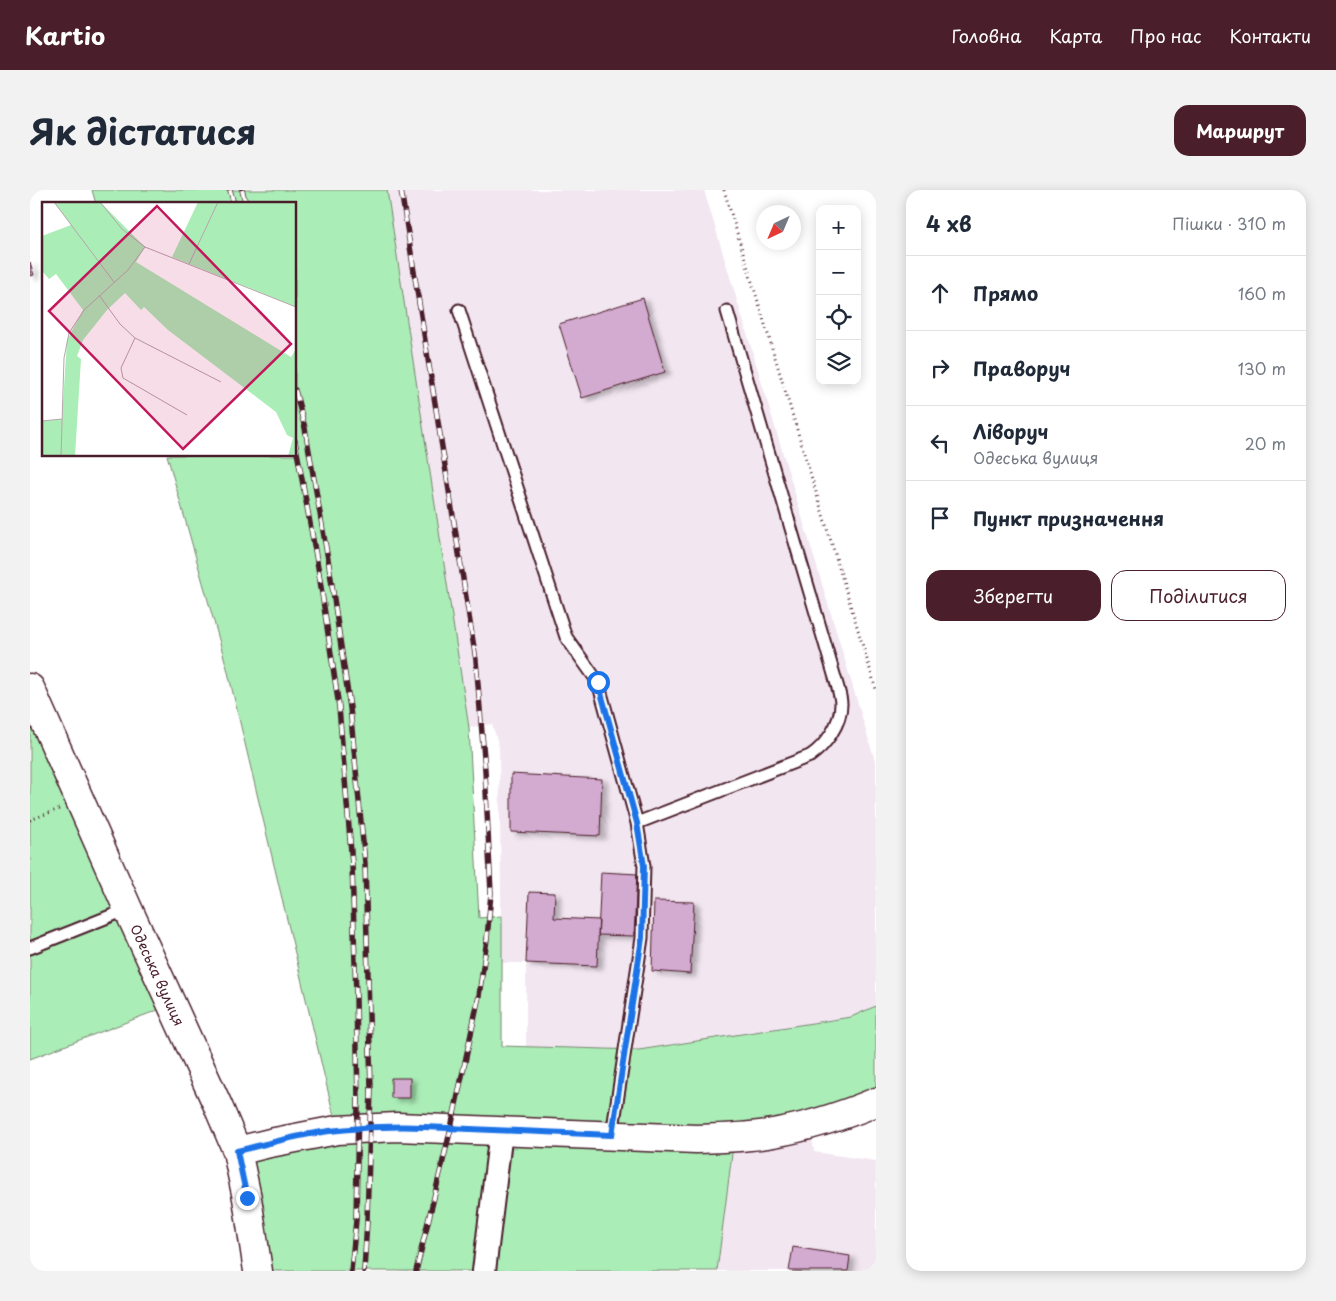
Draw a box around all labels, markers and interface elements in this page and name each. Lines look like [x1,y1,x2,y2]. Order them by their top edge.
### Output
text: Kartio [25,17,105,53]
text: Головна [951,22,1021,49]
text: Карта [1049,22,1102,49]
text: Про нас [1130,22,1202,49]
text: Контакти [1230,22,1311,49]
text: Як дістатися [30,104,256,157]
button: Маршрут [1174,105,1306,156]
inset map [42,202,296,456]
north arrow [756,205,801,250]
map controls [816,205,861,385]
button: + [816,205,861,250]
text: 4 хв [926,207,972,239]
text: Пішки · 310 m [1172,211,1286,235]
button: − [816,250,861,295]
icon: ahead [926,279,954,307]
text: Прямо [973,279,1038,307]
text: 160 m [1238,281,1286,305]
button: locate [816,295,861,340]
button: layers [816,340,861,385]
icon: right [926,354,954,382]
text: Праворуч [973,354,1070,382]
text: 130 m [1238,356,1286,380]
text: Ліворуч [973,417,1049,445]
icon: left [926,429,954,457]
text: 20 m [1245,431,1286,455]
text: Одеська вулиця [973,445,1098,469]
icon: arrive [926,504,954,532]
text: Пункт призначення [973,504,1164,532]
button: Зберегти [926,570,1101,621]
button: Поділитися [1111,570,1286,621]
route start [587,671,610,694]
street label: Одеська вулиця [126,920,190,1029]
route end [236,1187,259,1210]

